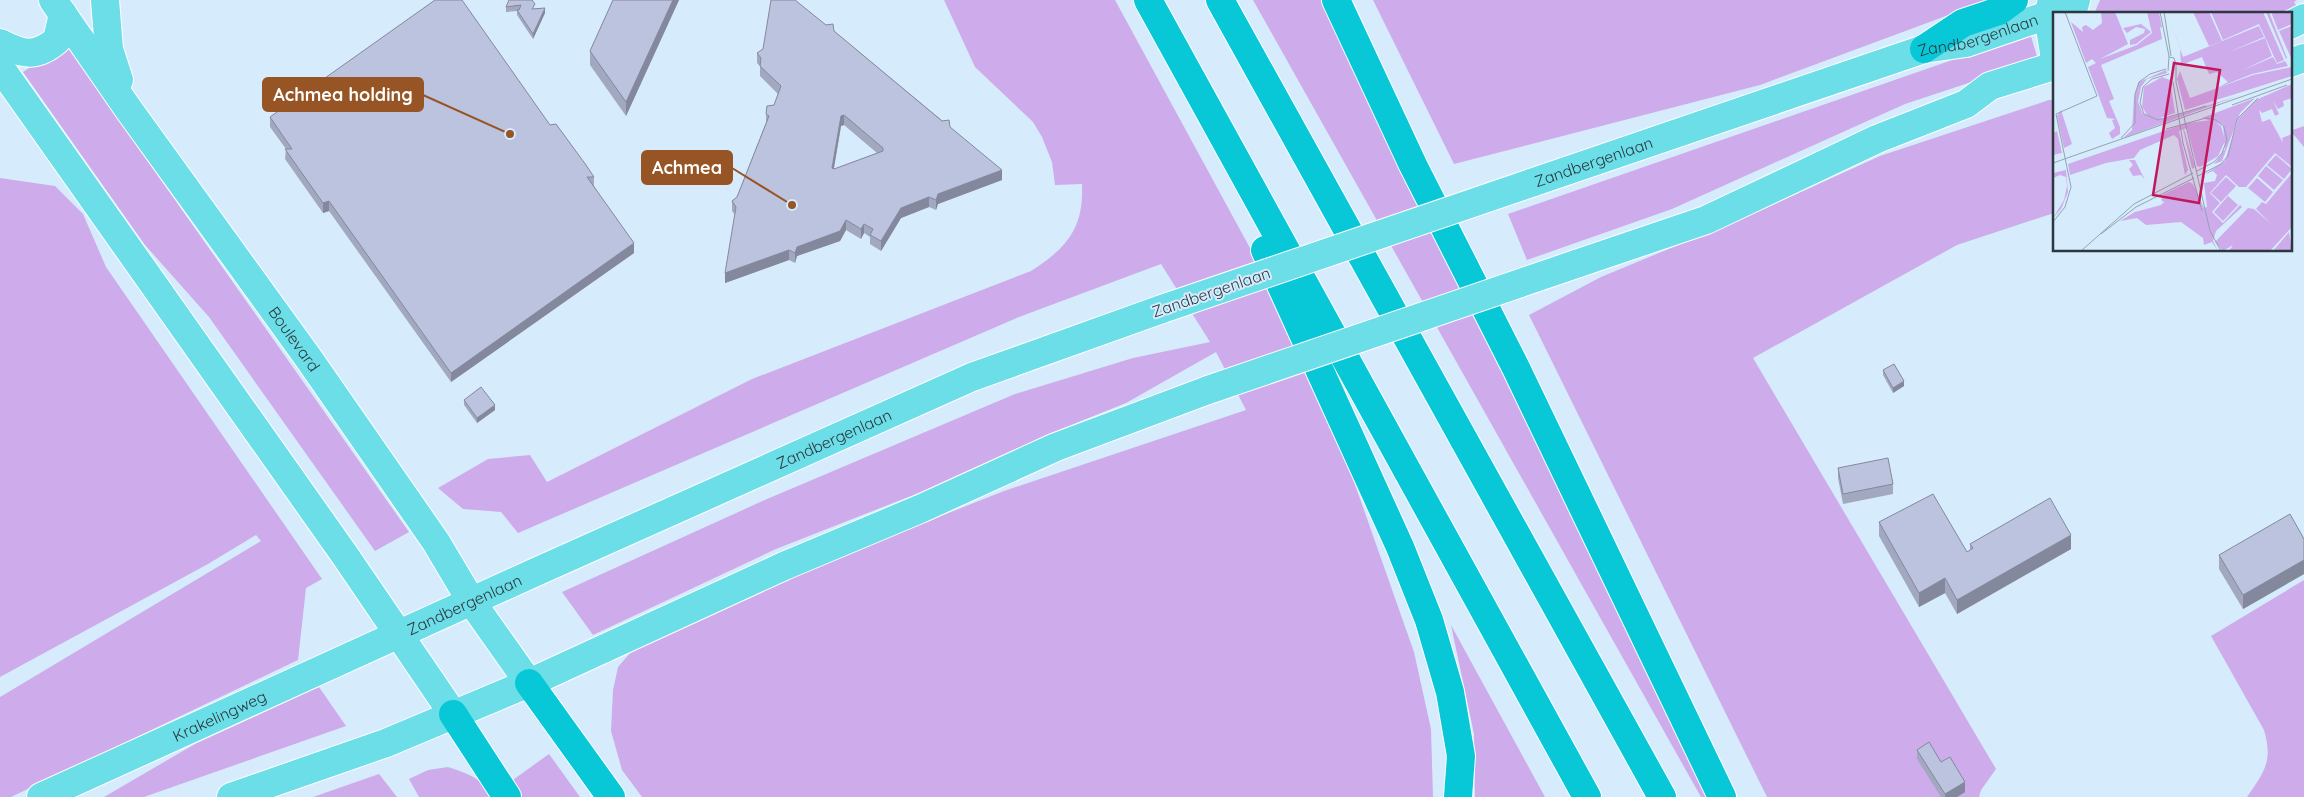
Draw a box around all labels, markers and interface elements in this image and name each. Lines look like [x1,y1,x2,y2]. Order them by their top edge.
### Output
street label: Zandbergenlaan [1915,9,2041,60]
inset map [2053,12,2292,251]
callout: Achmea holding [263,78,423,111]
text: Achmea holding [273,83,413,106]
street label: Zandbergenlaan [1532,132,1655,191]
callout: Achmea [642,151,732,184]
text: Achmea [652,156,722,179]
street label: Zandbergenlaan [1149,262,1273,322]
street label: Boulevard [264,302,324,375]
street label: Zandbergenlaan [773,404,895,473]
street label: Zandbergenlaan [404,570,525,639]
street label: Krakelingweg [169,686,270,746]

